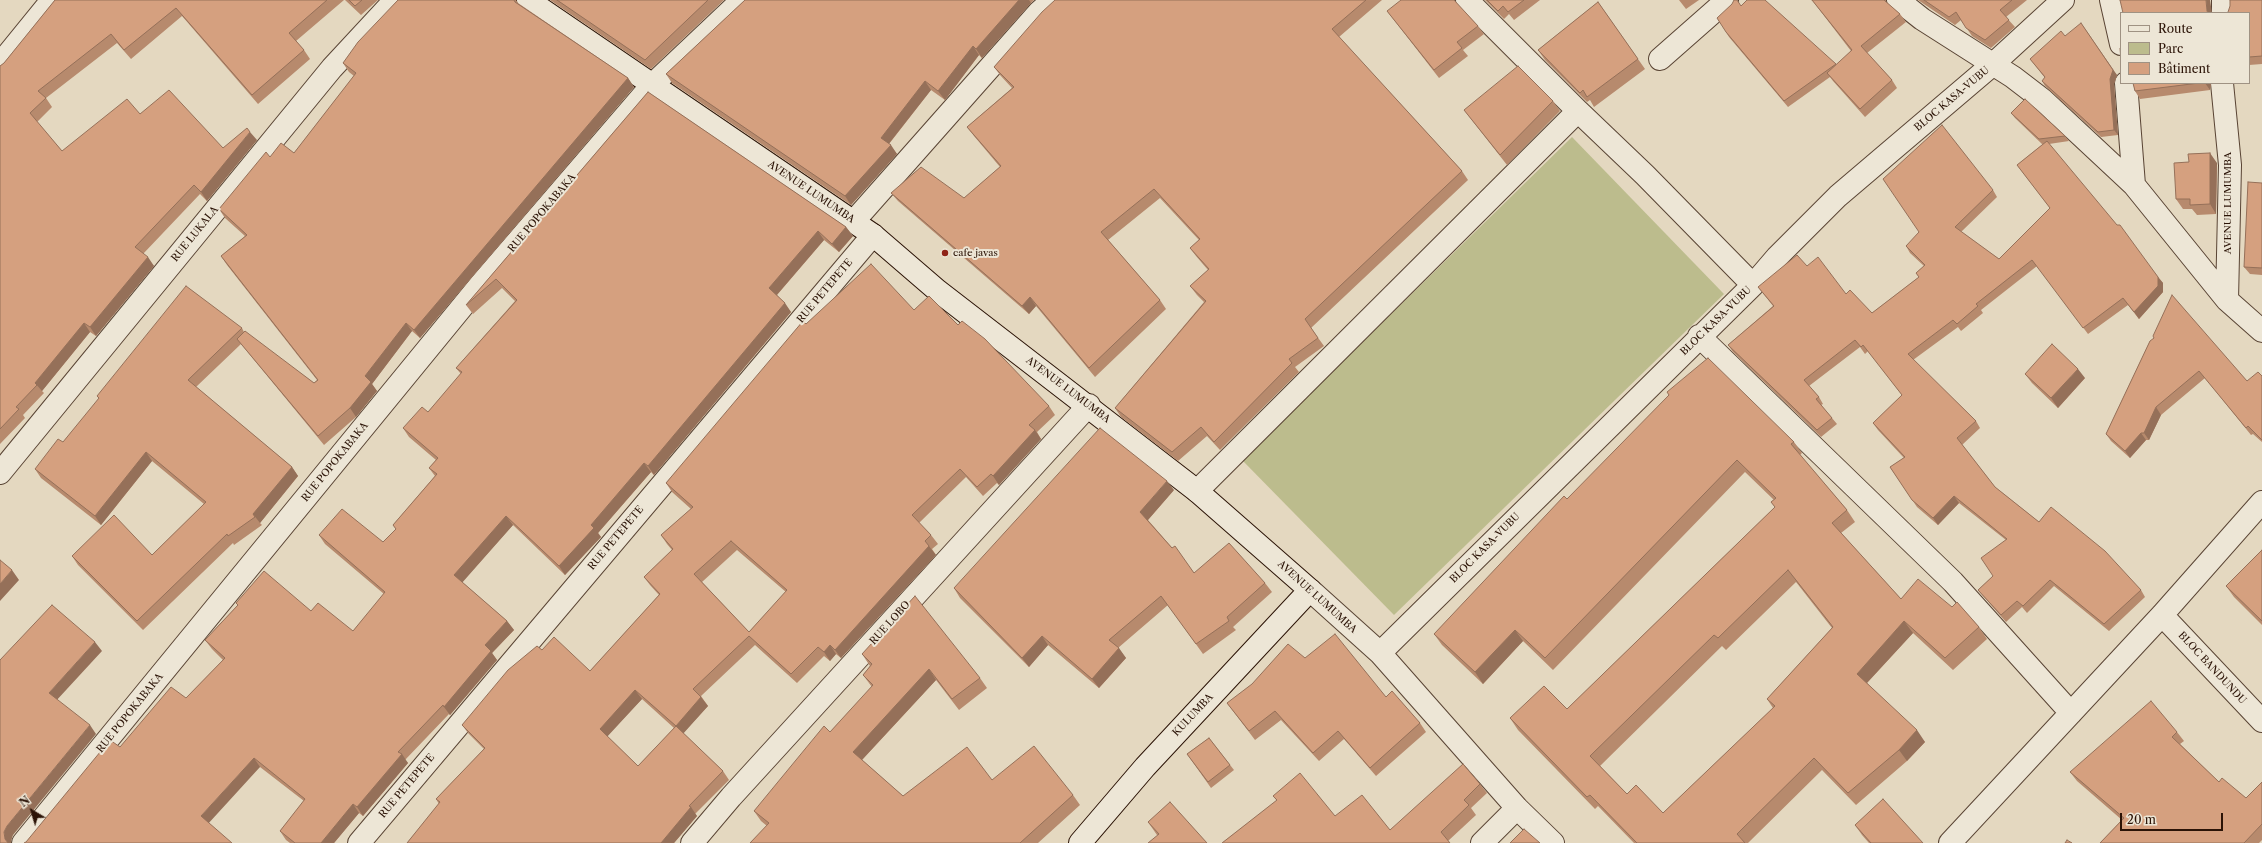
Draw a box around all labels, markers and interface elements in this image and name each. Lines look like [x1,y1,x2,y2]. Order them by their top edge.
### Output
legend [2120,12,2250,84]
text: Route [2158,21,2192,36]
text: Parc [2158,41,2183,56]
text: Bâtiment [2158,61,2210,76]
street label: BLOC KASA-VUBU [1912,64,1992,134]
street label: AVENUE LUMUMBA [2222,152,2234,254]
street label: AVENUE LUMUMBA [765,158,857,226]
street label: RUE POPOKABAKA [506,171,578,255]
street label: RUE LUKALA [169,204,221,264]
place label: cafe javas [953,247,998,259]
marker: cafe javas [940,248,950,258]
street label: RUE PETEPETE [795,256,855,326]
street label: BLOC KASA-VUBU [1678,284,1754,358]
street label: AVENUE LUMUMBA [1023,354,1113,426]
street label: RUE POPOKABAKA [299,420,371,504]
street label: RUE PETEPETE [586,503,646,573]
street label: BLOC KASA-VUBU [1447,510,1523,586]
street label: AVENUE LUMUMBA [1275,558,1359,636]
street label: RUE LOBO [867,599,913,647]
street label: BLOC BANDUNDU [2175,629,2249,707]
street label: RUE POPOKABAKA [94,671,166,755]
street label: KULUMBA [1170,691,1216,739]
street label: RUE PETEPETE [377,751,437,821]
north arrow [12,791,52,831]
text: N [17,793,33,810]
scale bar [2122,805,2225,831]
text: 20 m [2127,812,2156,827]

